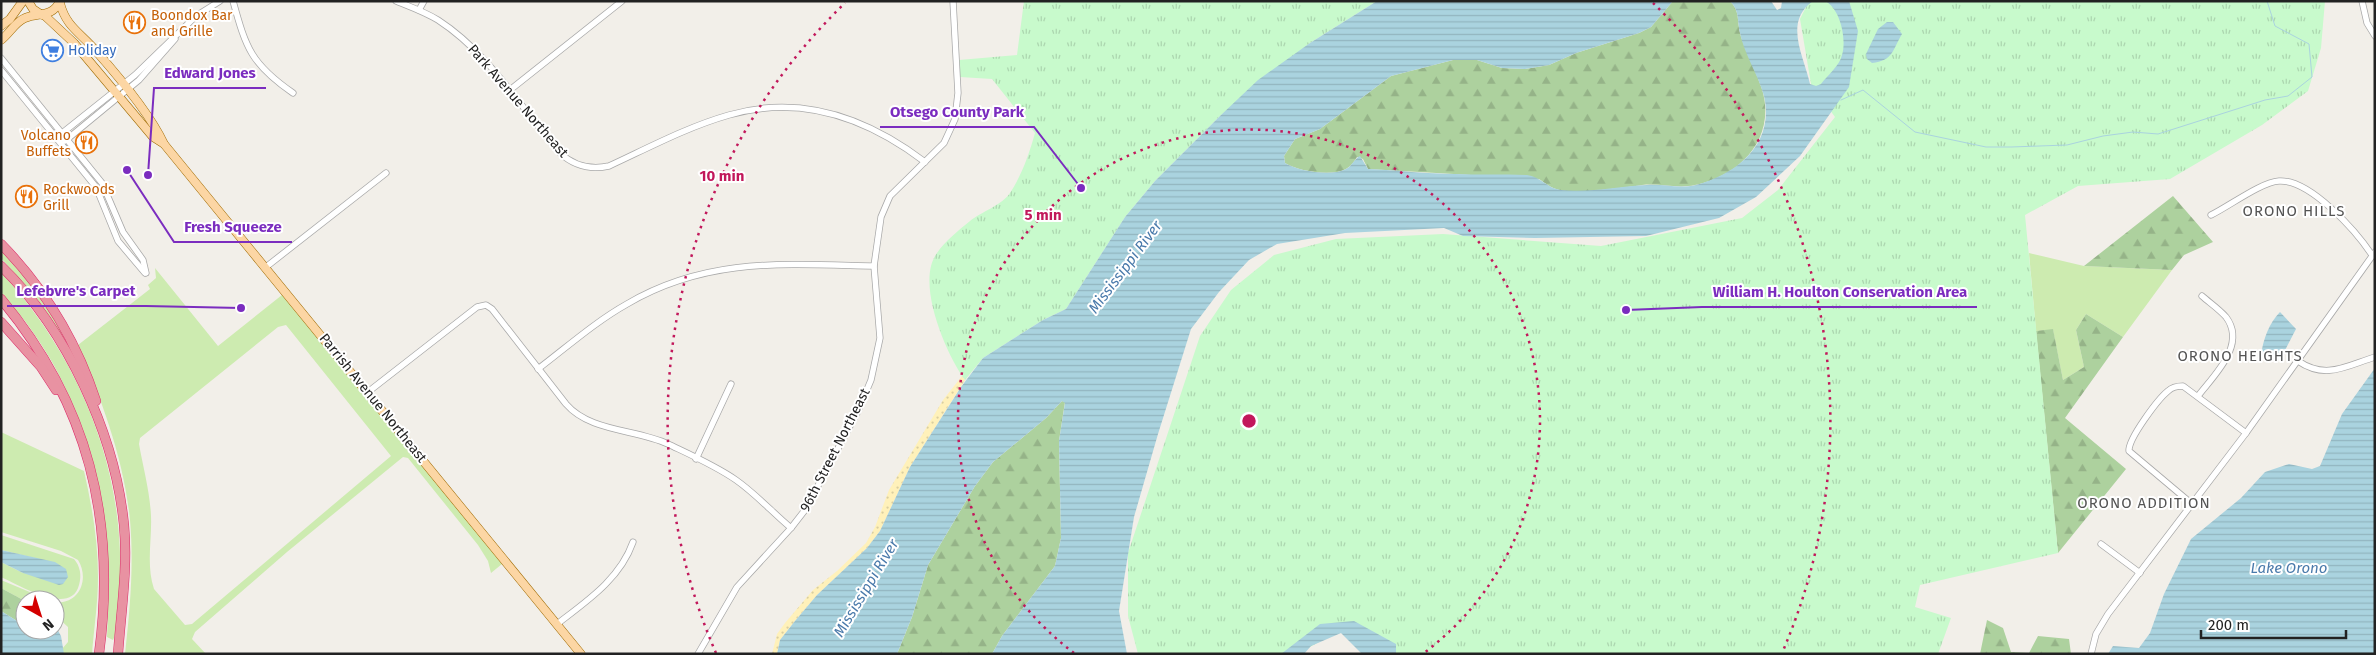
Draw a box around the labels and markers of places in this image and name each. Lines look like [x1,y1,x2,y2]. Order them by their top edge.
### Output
place label: Boondox Bar and Grille [151,7,233,40]
restaurant icon: Boondox Bar and Grille [123,11,147,35]
supermarket icon: Holiday [40,38,64,62]
place label: Holiday [68,42,117,59]
callout: Edward Jones [154,58,266,88]
callout: Otsego County Park [880,97,1034,127]
place label: Volcano Buffets [21,127,71,160]
restaurant icon: Volcano Buffets [75,131,99,155]
place label: Rockwoods Grill [43,181,115,214]
restaurant icon: Rockwoods Grill [15,185,39,209]
callout: Fresh Squeeze [174,212,292,242]
callout: Lefebvre's Carpet [7,276,146,306]
callout: William H. Houlton Conservation Area [1702,277,1977,307]
centre of rings [1240,412,1258,430]

